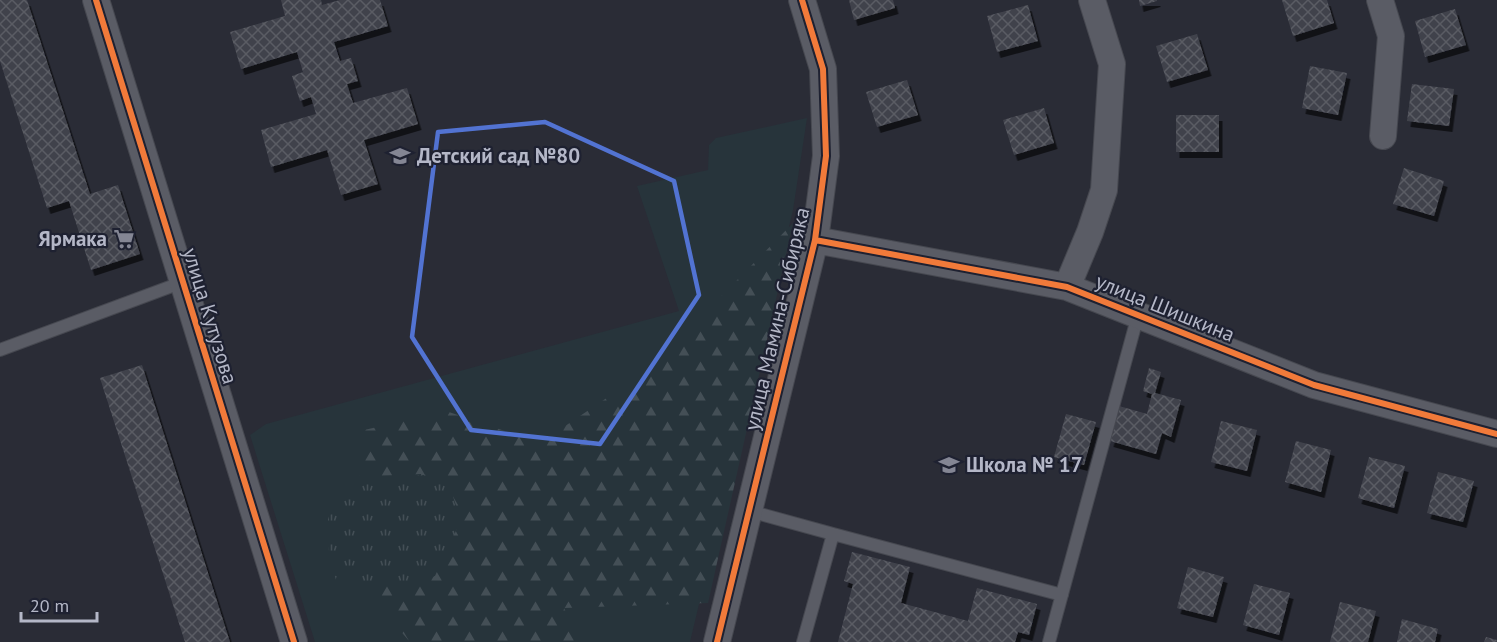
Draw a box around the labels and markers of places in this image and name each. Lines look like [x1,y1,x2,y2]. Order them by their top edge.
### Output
place label: Детский сад №80 [417,142,580,169]
school or university icon: Детский сад №80 [388,144,412,168]
place label: Ярмака [38,225,107,252]
supermarket icon: Ярмака [112,227,136,251]
place label: Школа № 17 [966,451,1083,478]
school or university icon: Школа № 17 [937,453,961,477]

